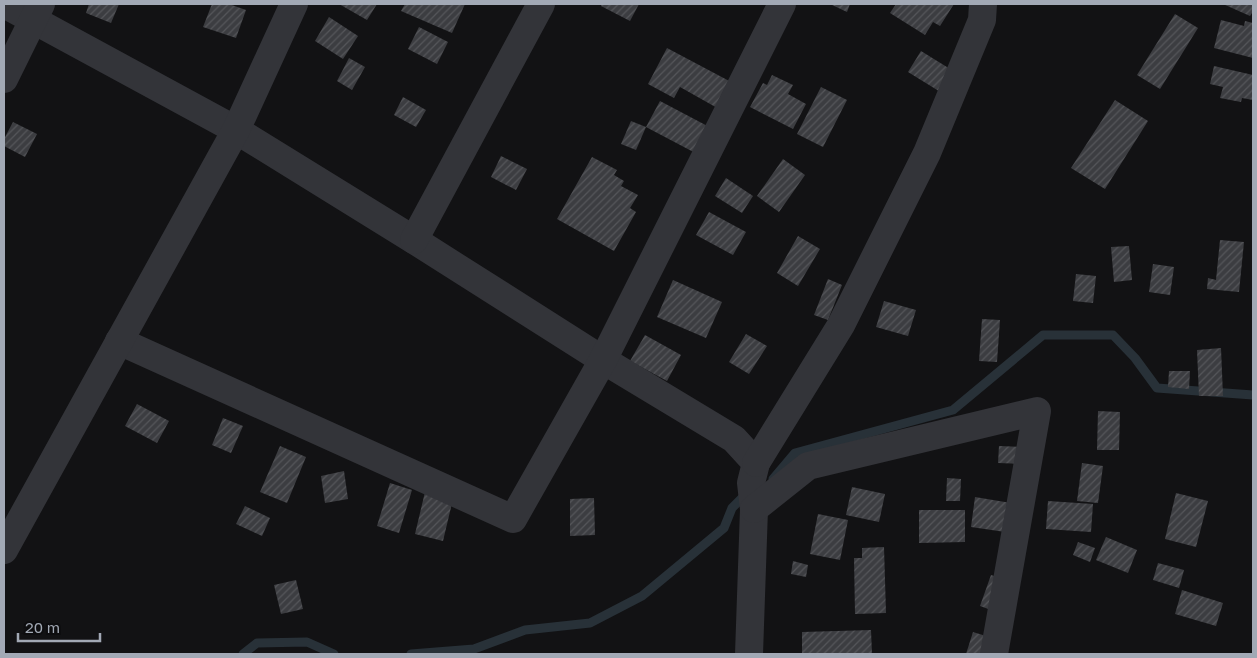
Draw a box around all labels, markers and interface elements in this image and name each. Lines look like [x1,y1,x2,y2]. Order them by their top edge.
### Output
scale bar [18,610,100,642]
text: 20 m [25,618,60,636]

